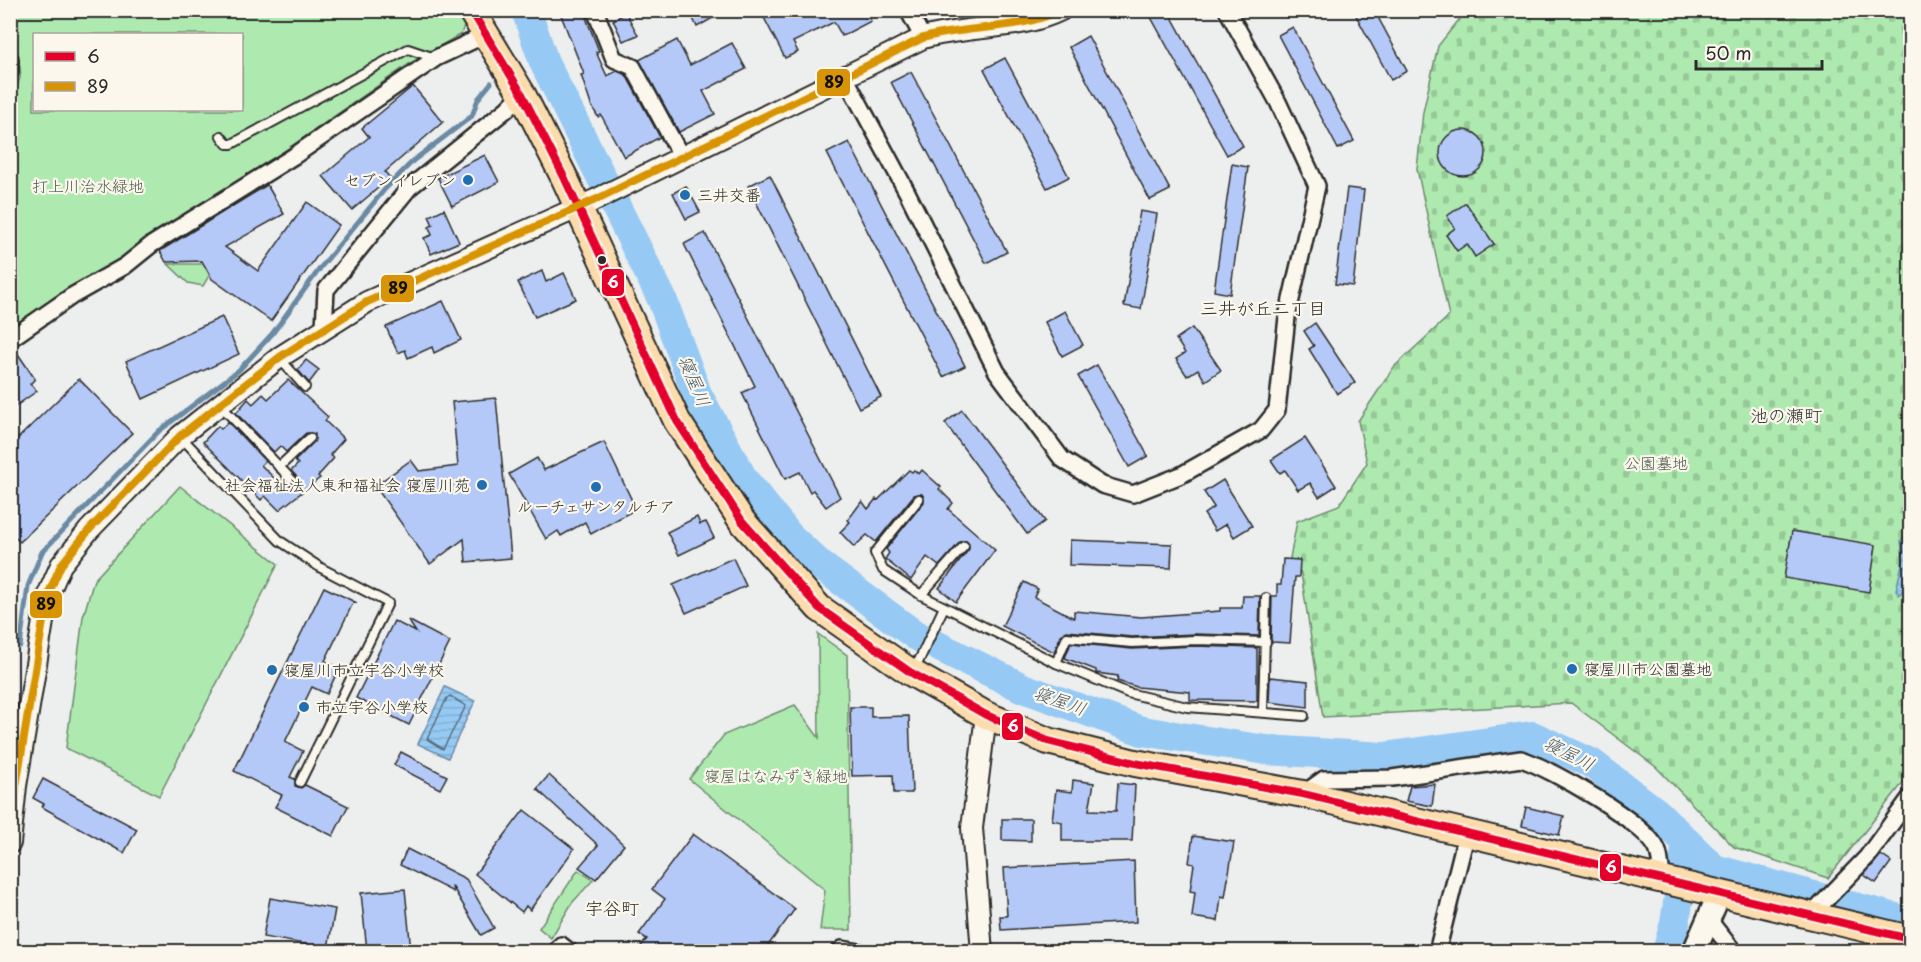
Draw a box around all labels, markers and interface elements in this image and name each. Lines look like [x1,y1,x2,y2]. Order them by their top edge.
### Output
legend [33,33,243,111]
scale bar [1696,33,1822,71]
text: 50 m [1705,39,1752,66]
text: 6 [87,42,100,69]
line badge: 89 [816,68,851,97]
text: 89 [824,69,844,93]
text: 89 [87,72,109,99]
place label: セブンイレブン [344,167,456,191]
park label: 打上川治水緑地 [32,173,144,197]
marker: セブンイレブン [461,173,475,187]
place label: 三井交番 [697,182,761,206]
marker: 三井交番 [678,188,692,202]
unlabelled marker [596,254,608,266]
line badge: 6 [601,268,625,297]
text: 6 [607,269,619,293]
line badge: 89 [380,274,415,303]
text: 89 [388,275,408,299]
district label: 三井が丘二丁目 [1200,294,1326,321]
water label: 寝屋川 [672,350,718,411]
district label: 池の瀬町 [1750,401,1822,428]
park label: 公園墓地 [1624,450,1688,474]
place label: 社会福祉法人東和福祉会 寝屋川苑 [225,472,470,496]
marker: 社会福祉法人東和福祉会 寝屋川苑 [475,478,489,492]
marker: ルーチェサンタルチア [589,480,603,494]
place label: ルーチェサンタルチア [517,493,675,517]
line badge: 89 [29,590,63,619]
text: 89 [36,591,56,615]
place label: 寝屋川市公園墓地 [1584,656,1712,680]
place label: 寝屋川市立宇谷小学校 [284,657,444,681]
marker: 寝屋川市公園墓地 [1565,662,1579,676]
marker: 寝屋川市立宇谷小学校 [265,663,279,677]
water label: 寝屋川 [1031,678,1091,722]
place label: 市立宇谷小学校 [316,694,428,718]
marker: 市立宇谷小学校 [297,700,311,714]
line badge: 6 [1001,712,1024,741]
text: 6 [1007,713,1019,737]
water label: 寝屋川 [1539,728,1600,777]
park label: 寝屋はなみずき緑地 [704,763,848,787]
line badge: 6 [1599,853,1622,882]
text: 6 [1605,854,1617,878]
district label: 宇谷町 [585,894,639,921]

